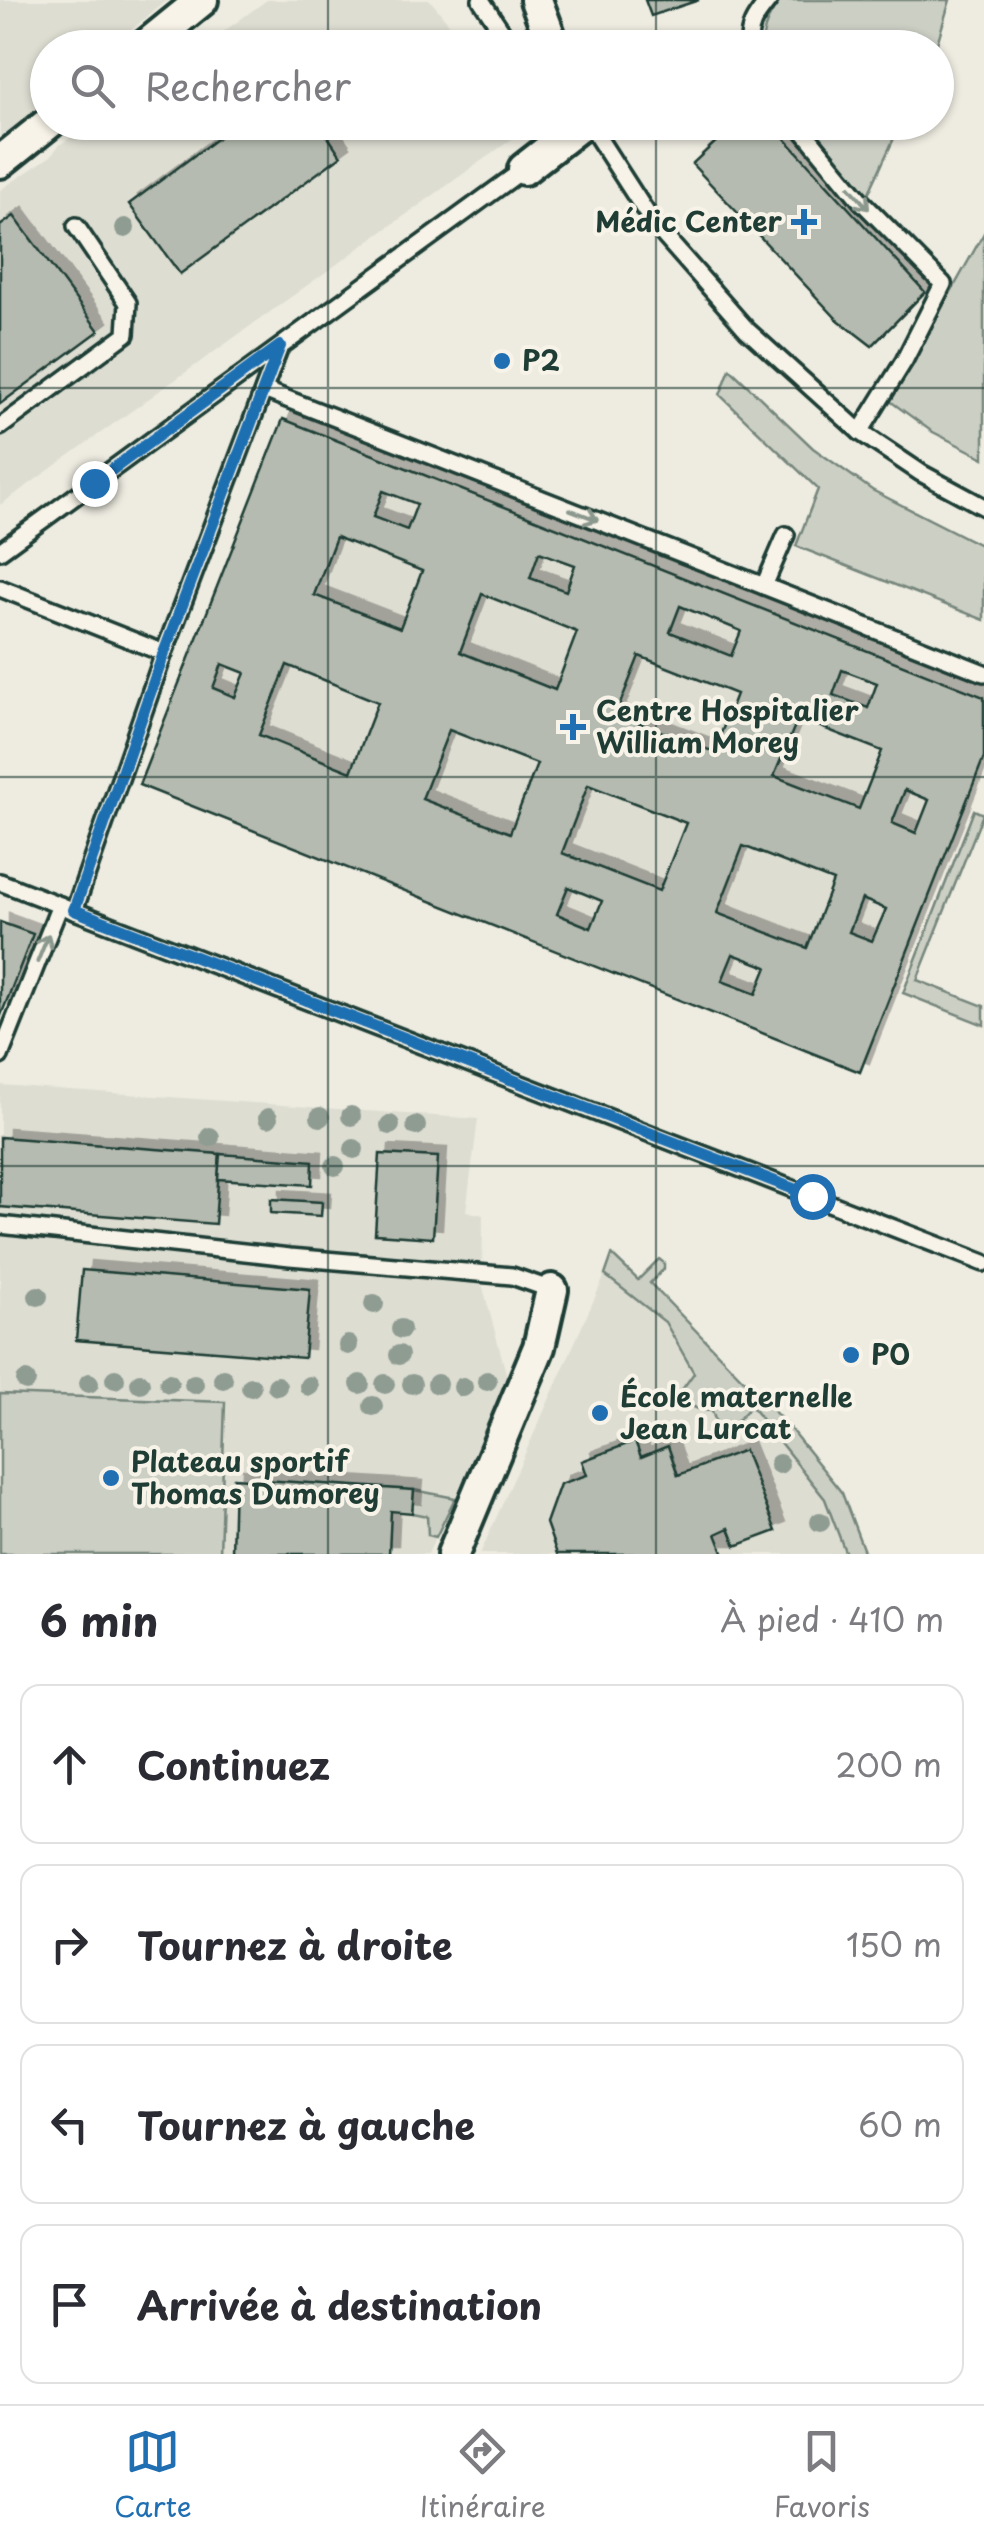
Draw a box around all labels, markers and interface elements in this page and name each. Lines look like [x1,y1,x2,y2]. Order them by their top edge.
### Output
search box [30,30,954,140]
text: Rechercher [145,57,351,114]
icon: search [65,58,120,113]
one-way arrow [847,184,869,210]
place label: Médic Center [595,199,783,242]
marker: Médic Center [791,209,817,235]
place label: P2 [522,338,560,381]
marker: P2 [491,350,513,372]
route end [72,461,118,507]
one-way arrow [568,508,598,526]
place label: Centre Hospitalier William Morey [596,688,859,763]
marker: Centre Hospitalier William Morey [560,714,586,740]
one-way arrow [35,933,53,963]
route start [790,1174,836,1220]
place label: P0 [871,1332,910,1375]
marker: P0 [840,1344,862,1366]
place label: École maternelle Jean Lurcat [620,1374,853,1449]
marker: École maternelle Jean Lurcat [589,1402,611,1424]
place label: Plateau sportif Thomas Dumorey [131,1439,380,1514]
marker: Plateau sportif Thomas Dumorey [100,1467,122,1489]
text: 6 min [40,1588,159,1651]
text: À pied · 410 m [720,1595,944,1643]
text: Continuez [137,1736,330,1793]
icon: ahead [42,1737,97,1792]
text: 200 m [835,1740,942,1788]
text: Tournez à droite [137,1916,453,1973]
icon: right [42,1917,97,1972]
text: 150 m [846,1920,942,1968]
text: Tournez à gauche [137,2096,475,2153]
icon: left [42,2097,97,2152]
text: 60 m [858,2100,942,2148]
text: Arrivée à destination [137,2276,542,2333]
icon: arrive [42,2277,97,2332]
tab: Carte [114,2424,192,2527]
tab: Itinéraire [420,2424,546,2527]
tab: Favoris [774,2424,870,2527]

